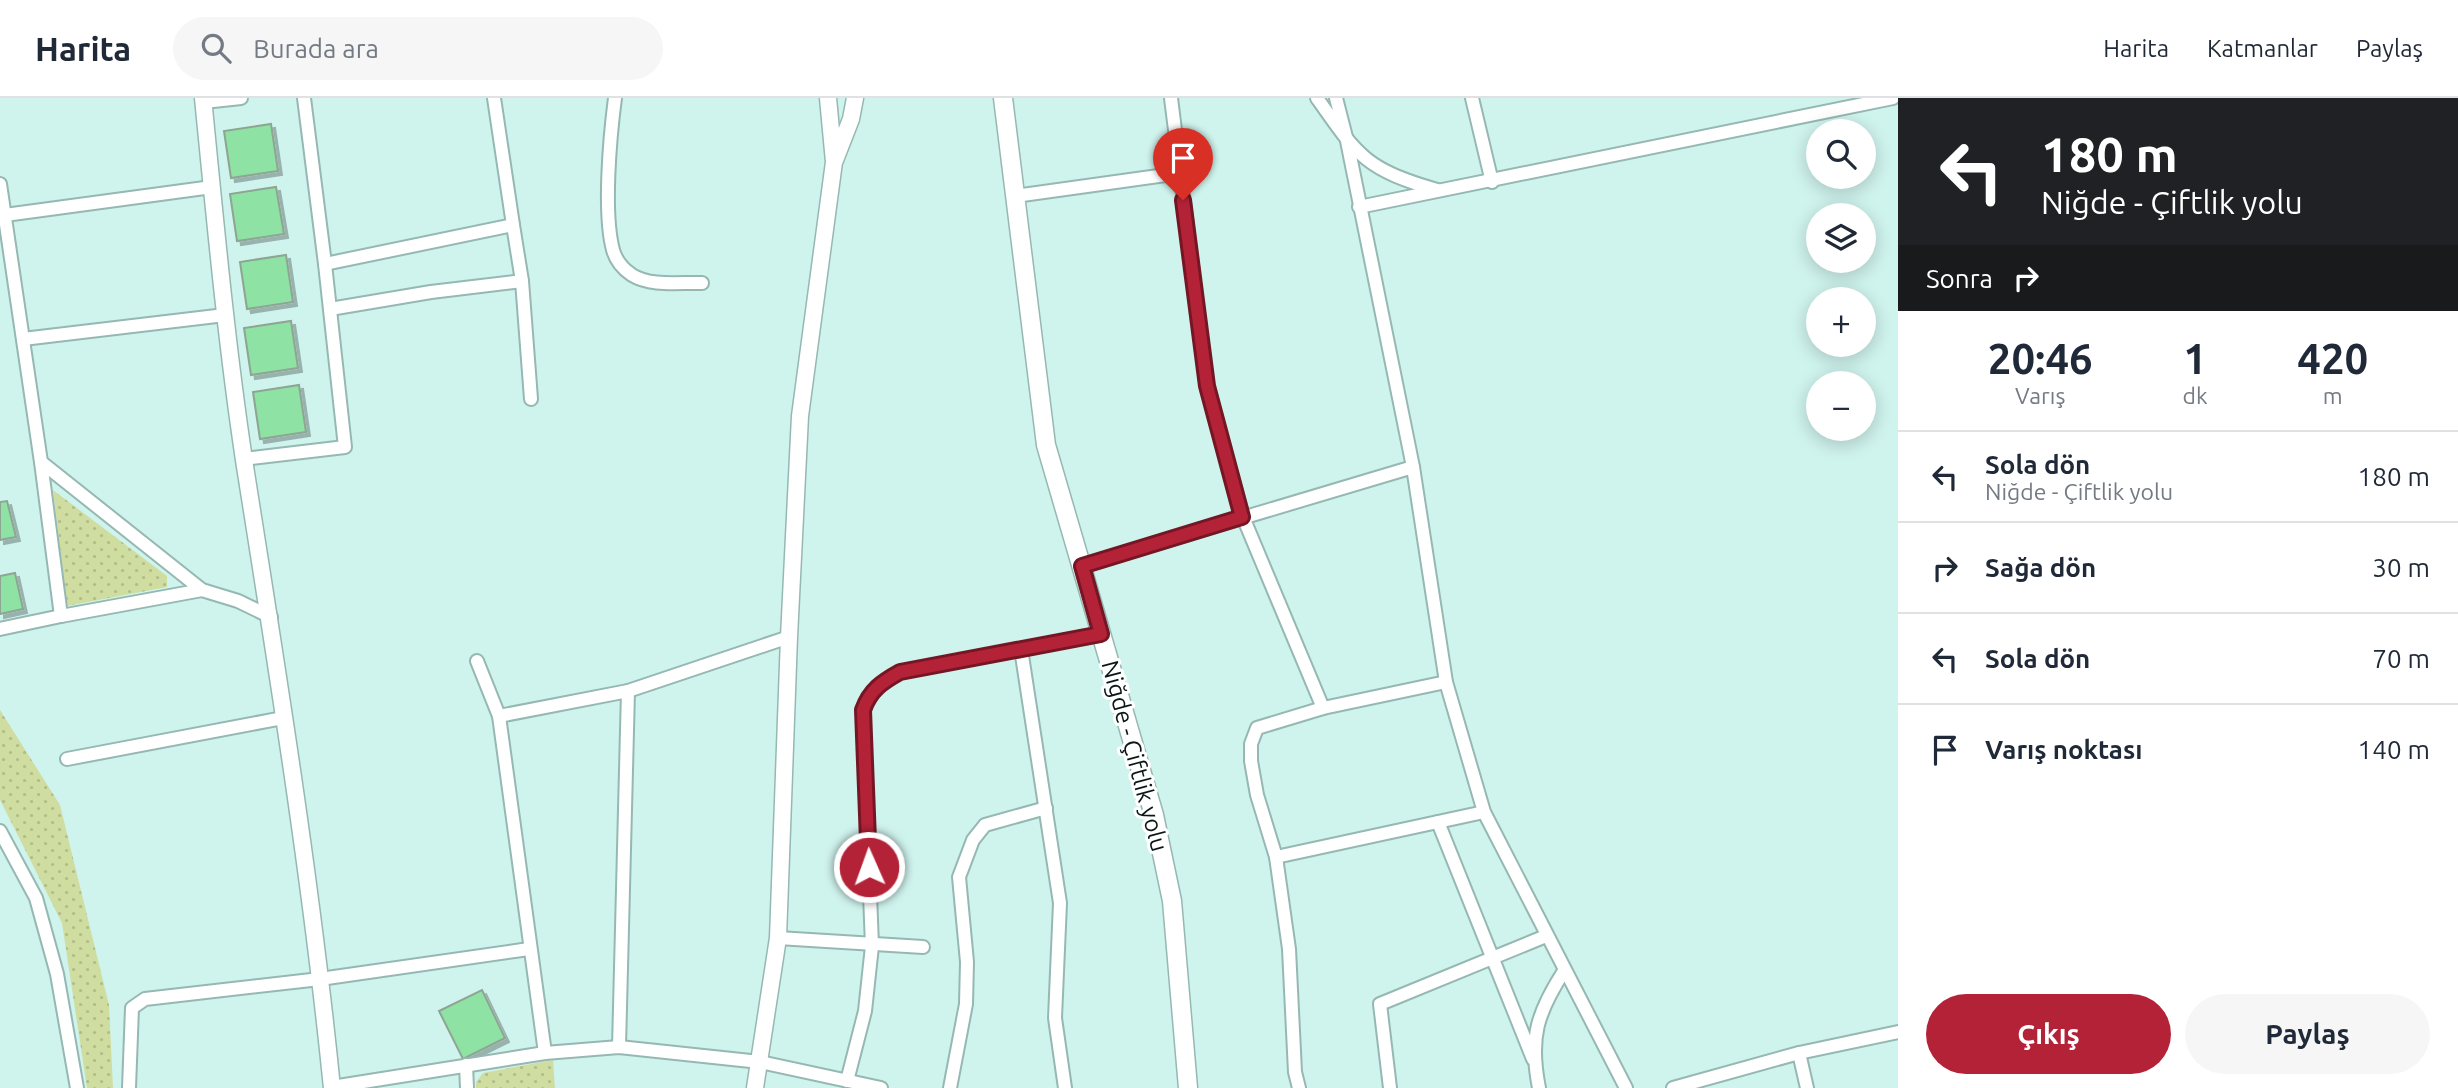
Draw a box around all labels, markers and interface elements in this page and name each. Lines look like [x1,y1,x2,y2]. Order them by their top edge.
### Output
search box [173,17,663,80]
icon: search [197,29,235,67]
text: Harita [35,30,131,67]
text: Burada ara [253,34,379,63]
text: Harita [2103,35,2169,62]
text: Katmanlar [2207,35,2318,62]
text: Paylaş [2356,35,2423,62]
map controls [1806,119,1876,441]
button: search [1806,119,1876,189]
icon: left [1926,126,2017,217]
text: 180 m [2041,126,2178,181]
pin [1153,128,1213,200]
icon: arrive [1164,139,1202,177]
text: Niğde - Çiftlik yolu [2041,184,2303,220]
button: layers [1806,203,1876,273]
icon: right [2007,259,2045,297]
text: Sonra [1926,264,1993,293]
button: + [1806,287,1876,357]
text: 20:46 [1988,335,2093,382]
text: 1 [2183,335,2207,382]
text: 420 [2297,335,2368,382]
button: − [1806,371,1876,441]
text: Varış [2015,383,2065,408]
text: dk [2182,383,2208,408]
text: m [2323,383,2343,408]
text: Sola dön [1985,450,2090,479]
icon: left [1926,458,1964,496]
text: 180 m [2358,462,2430,491]
text: Niğde - Çiftlik yolu [1985,479,2173,504]
icon: right [1926,549,1964,587]
text: Sağa dön [1985,553,2096,582]
text: 30 m [2372,553,2430,582]
icon: left [1926,640,1964,678]
text: Sola dön [1985,644,2090,673]
text: 70 m [2372,644,2430,673]
street label: Niğde - Çiftlik yolu [1097,658,1173,854]
icon: arrive [1926,731,1964,769]
text: Varış noktası [1985,735,2142,764]
text: 140 m [2358,735,2430,764]
position arrow [832,830,906,904]
button: Çıkış [1926,994,2171,1074]
button: Paylaş [2185,994,2430,1074]

